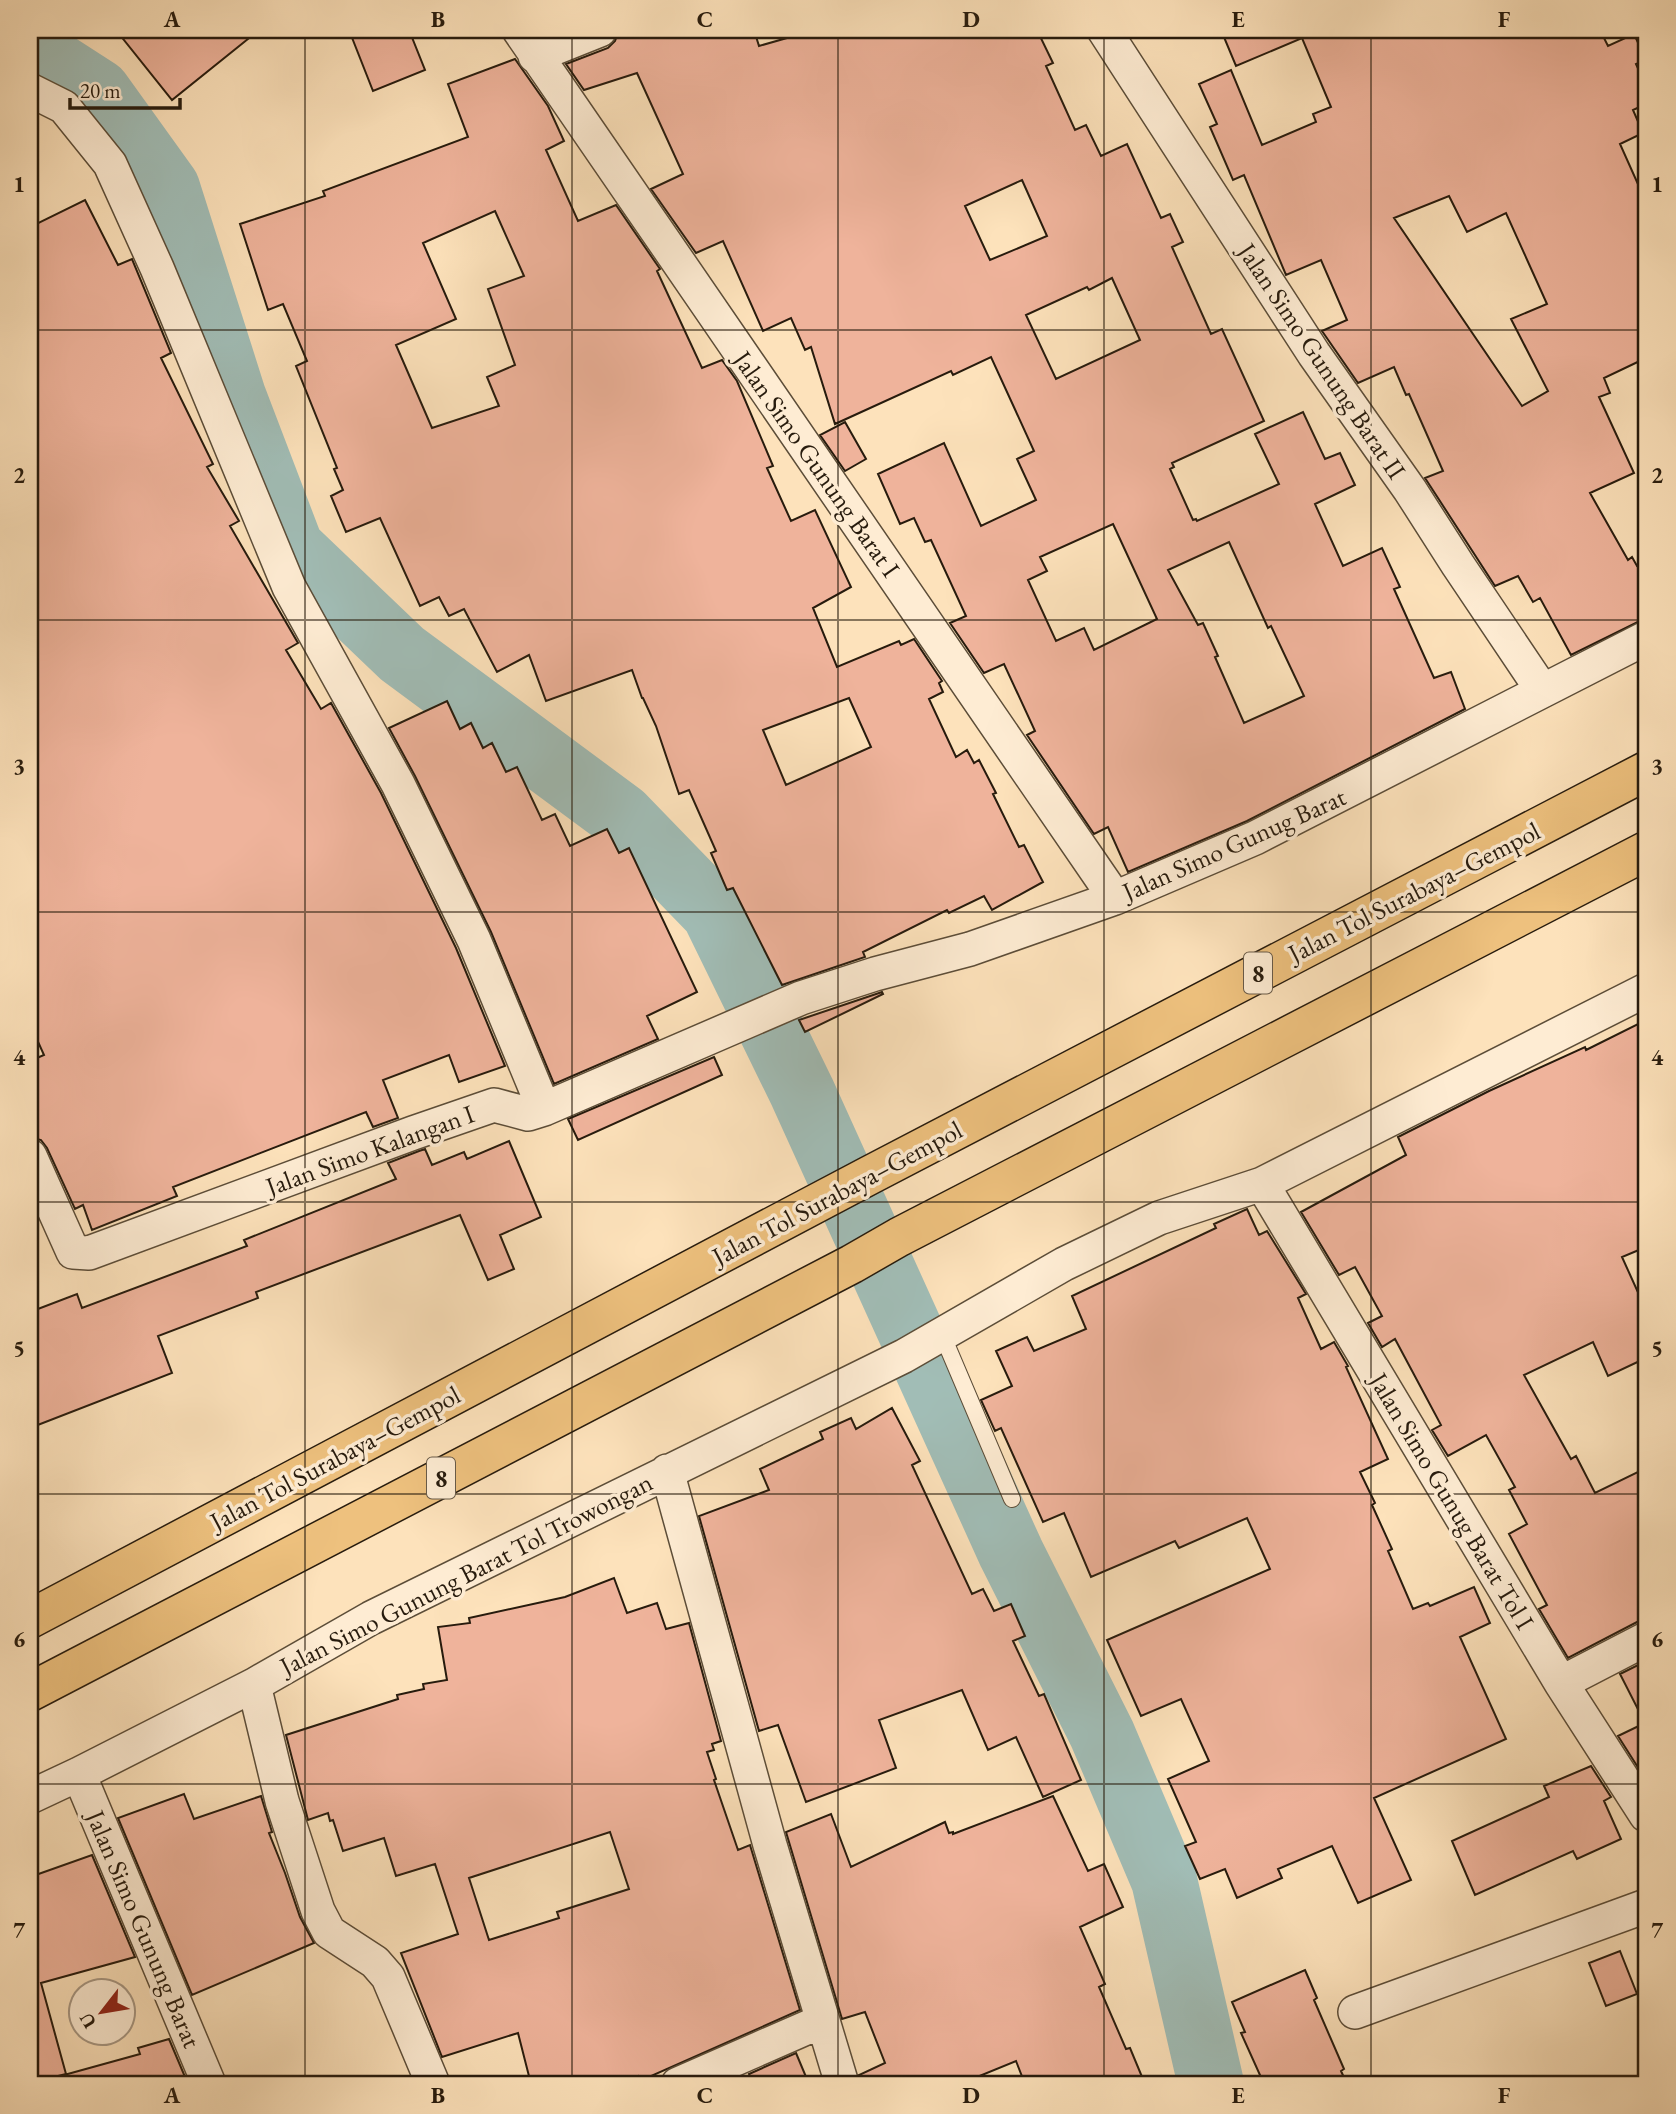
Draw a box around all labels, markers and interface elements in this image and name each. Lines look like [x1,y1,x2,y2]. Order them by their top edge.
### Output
text: A [163,4,181,34]
text: B [431,4,445,34]
text: C [697,4,713,34]
text: D [962,4,980,34]
text: E [1231,4,1245,34]
text: F [1498,4,1511,34]
scale bar [70,66,180,110]
text: 20 m [80,77,121,104]
text: 1 [13,169,25,199]
text: 1 [1651,169,1663,199]
street label: Jalan Simo Gunung Barat II [1229,235,1414,486]
street label: Jalan Simo Gunung Barat I [725,343,908,584]
text: 2 [13,460,25,490]
text: 2 [1651,460,1663,490]
text: 3 [13,751,25,781]
text: 3 [1651,751,1663,781]
street label: Jalan Simo Gunug Barat [1115,779,1351,909]
street label: Jalan Tol Surabaya–Gempol [1280,814,1546,971]
road number: 8 [1244,953,1272,993]
text: 4 [13,1042,26,1072]
text: 4 [1651,1042,1664,1072]
street label: Jalan Simo Kalangan I [259,1096,479,1204]
street label: Jalan Tol Surabaya–Gempol [704,1113,968,1274]
text: 5 [13,1333,25,1363]
text: 5 [1651,1333,1663,1363]
street label: Jalan Simo Gunug Barat Tol I [1361,1365,1542,1636]
street label: Jalan Tol Surabaya–Gempol [202,1378,466,1539]
road number: 8 [427,1458,455,1498]
street label: Jalan Simo Gunung Barat Tol Trowongan [272,1465,658,1684]
text: 6 [13,1624,25,1654]
text: 6 [1651,1624,1663,1654]
street label: Jalan Simo Gunung Barat [78,1803,209,2053]
text: 7 [13,1915,26,1945]
text: 7 [1651,1915,1664,1945]
north arrow [66,1978,136,2048]
text: U [73,2008,102,2033]
text: A [163,2080,181,2110]
text: B [431,2080,445,2110]
text: C [697,2080,713,2110]
text: D [962,2080,980,2110]
text: E [1231,2080,1245,2110]
text: F [1498,2080,1511,2110]

